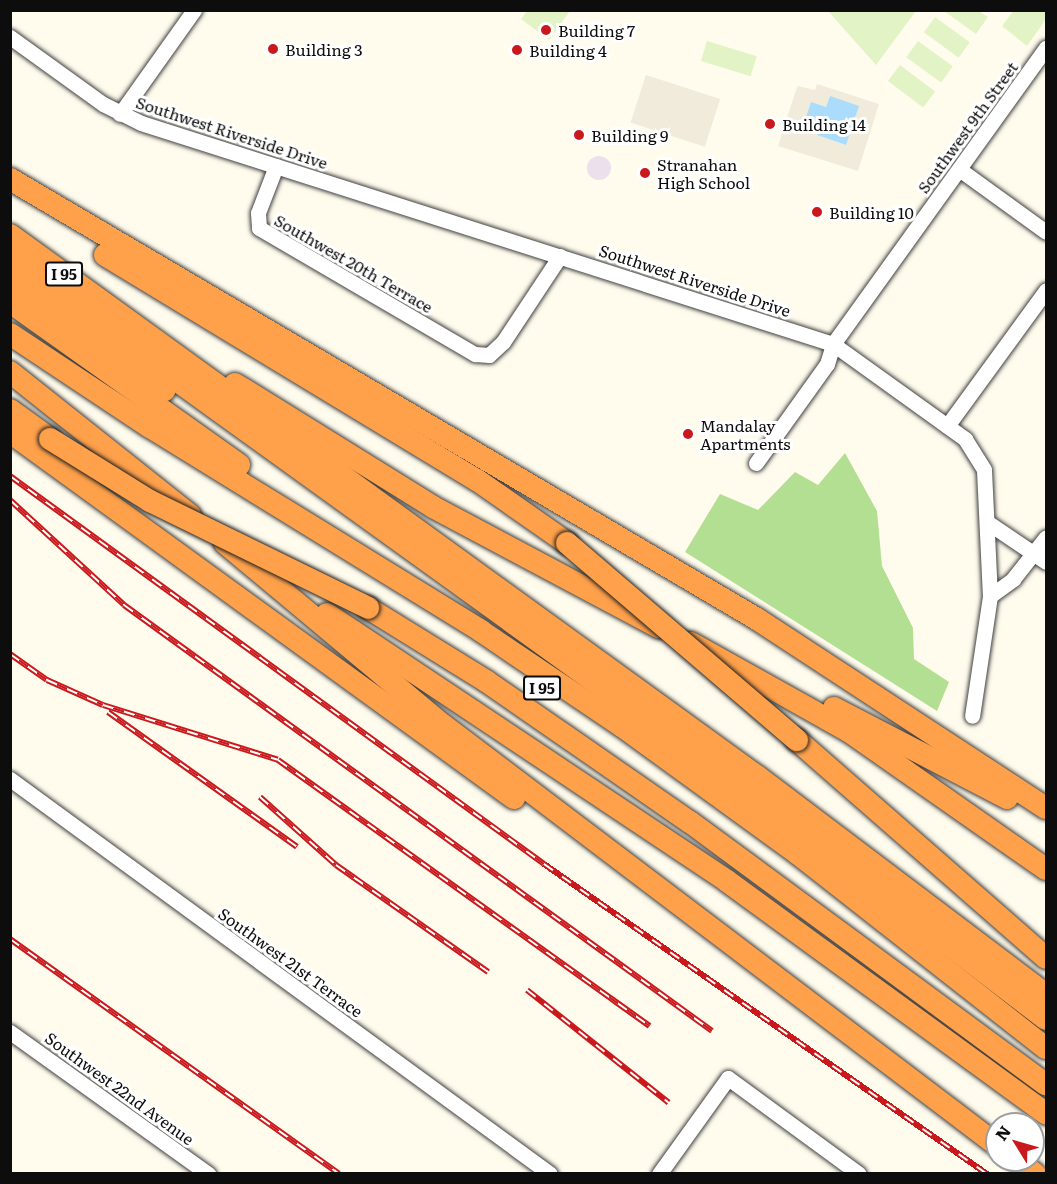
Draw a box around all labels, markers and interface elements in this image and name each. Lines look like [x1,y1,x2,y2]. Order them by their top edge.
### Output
place label: Building 7 [558,20,635,40]
marker: Building 7 [539,23,553,37]
place label: Building 3 [285,39,363,59]
place label: Building 4 [529,40,607,60]
marker: Building 3 [266,42,280,56]
marker: Building 4 [510,43,524,57]
street label: Southwest 9th Street [913,58,1021,196]
street label: Southwest Riverside Drive [134,92,330,172]
place label: Building 14 [782,114,866,134]
marker: Building 14 [763,117,777,131]
place label: Building 9 [591,125,668,145]
marker: Building 9 [572,128,586,142]
place label: Stranahan High School [657,154,750,192]
marker: Stranahan High School [638,166,652,180]
place label: Building 10 [829,202,914,222]
marker: Building 10 [810,205,824,219]
street label: Southwest 20th Terrace [271,210,437,316]
street label: Southwest Riverside Drive [597,240,793,320]
road number: I 95 [44,262,84,286]
place label: Mandalay Apartments [700,415,791,453]
marker: Mandalay Apartments [681,427,695,441]
road number: I 95 [522,676,562,700]
street label: Southwest 21st Terrace [215,903,367,1021]
street label: Southwest 22nd Avenue [42,1028,198,1148]
north arrow [985,1112,1045,1172]
text: N [989,1120,1016,1145]

